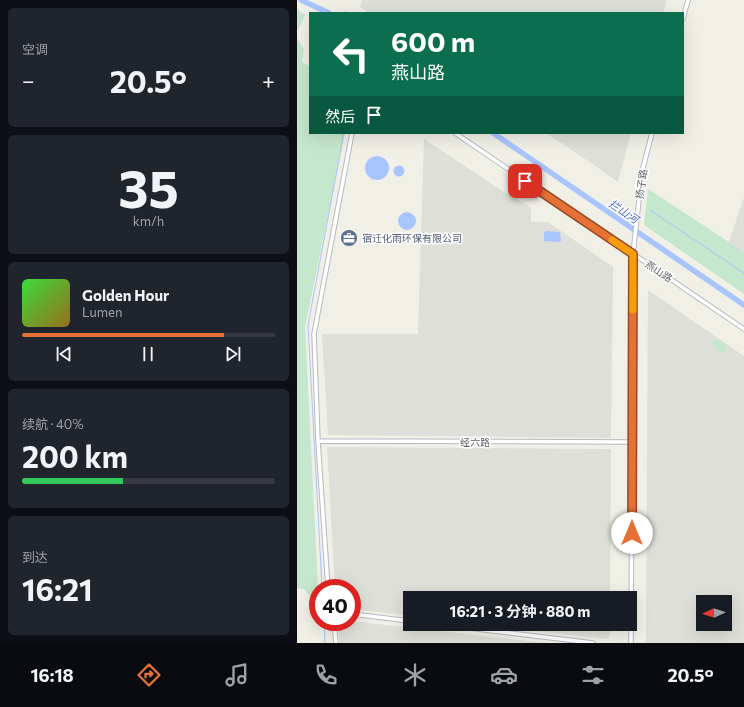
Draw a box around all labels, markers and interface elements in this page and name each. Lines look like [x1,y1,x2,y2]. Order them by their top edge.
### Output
text: 600 m [391,24,475,58]
icon: left [325,28,377,80]
text: 空调 [22,41,48,57]
text: 燕山路 [391,61,445,83]
text: 20.5° [110,62,187,99]
text: − [22,67,35,94]
text: + [262,67,275,94]
icon: arrive [363,104,385,126]
text: 然后 [325,107,355,125]
text: 35 [118,155,179,219]
pin [508,164,542,198]
street label: 扬子路 [633,168,649,200]
icon: arrive [514,170,536,192]
water label: 拦山河 [607,196,643,227]
text: km/h [133,213,164,229]
office icon: 宿迁化雨环保有限公司 [339,228,359,248]
place label: 宿迁化雨环保有限公司 [362,232,462,244]
street label: 燕山路 [643,258,675,284]
text: Golden Hour [82,286,169,304]
text: Lumen [82,304,122,320]
icon: previous [53,343,75,365]
icon: pause [137,343,159,365]
icon: next [222,343,244,365]
text: 续航 · 40% [22,416,84,432]
street label: 经六路 [460,436,490,448]
text: 200 km [22,437,128,474]
position arrow [611,512,653,554]
text: 到达 [22,549,48,565]
text: 16:21 [22,570,93,607]
speed limit sign: 40 [309,579,361,631]
north arrow [696,595,732,631]
map controls [696,595,732,631]
text: 16:21 · 3 分钟 · 880 m [450,602,590,620]
icon: directions [135,661,163,689]
icon: music [223,661,251,689]
icon: phone [312,661,340,689]
icon: climate [401,661,429,689]
icon: car [490,661,518,689]
icon: filters [579,661,607,689]
text: 16:18 [30,664,74,686]
text: 20.5° [667,664,714,686]

